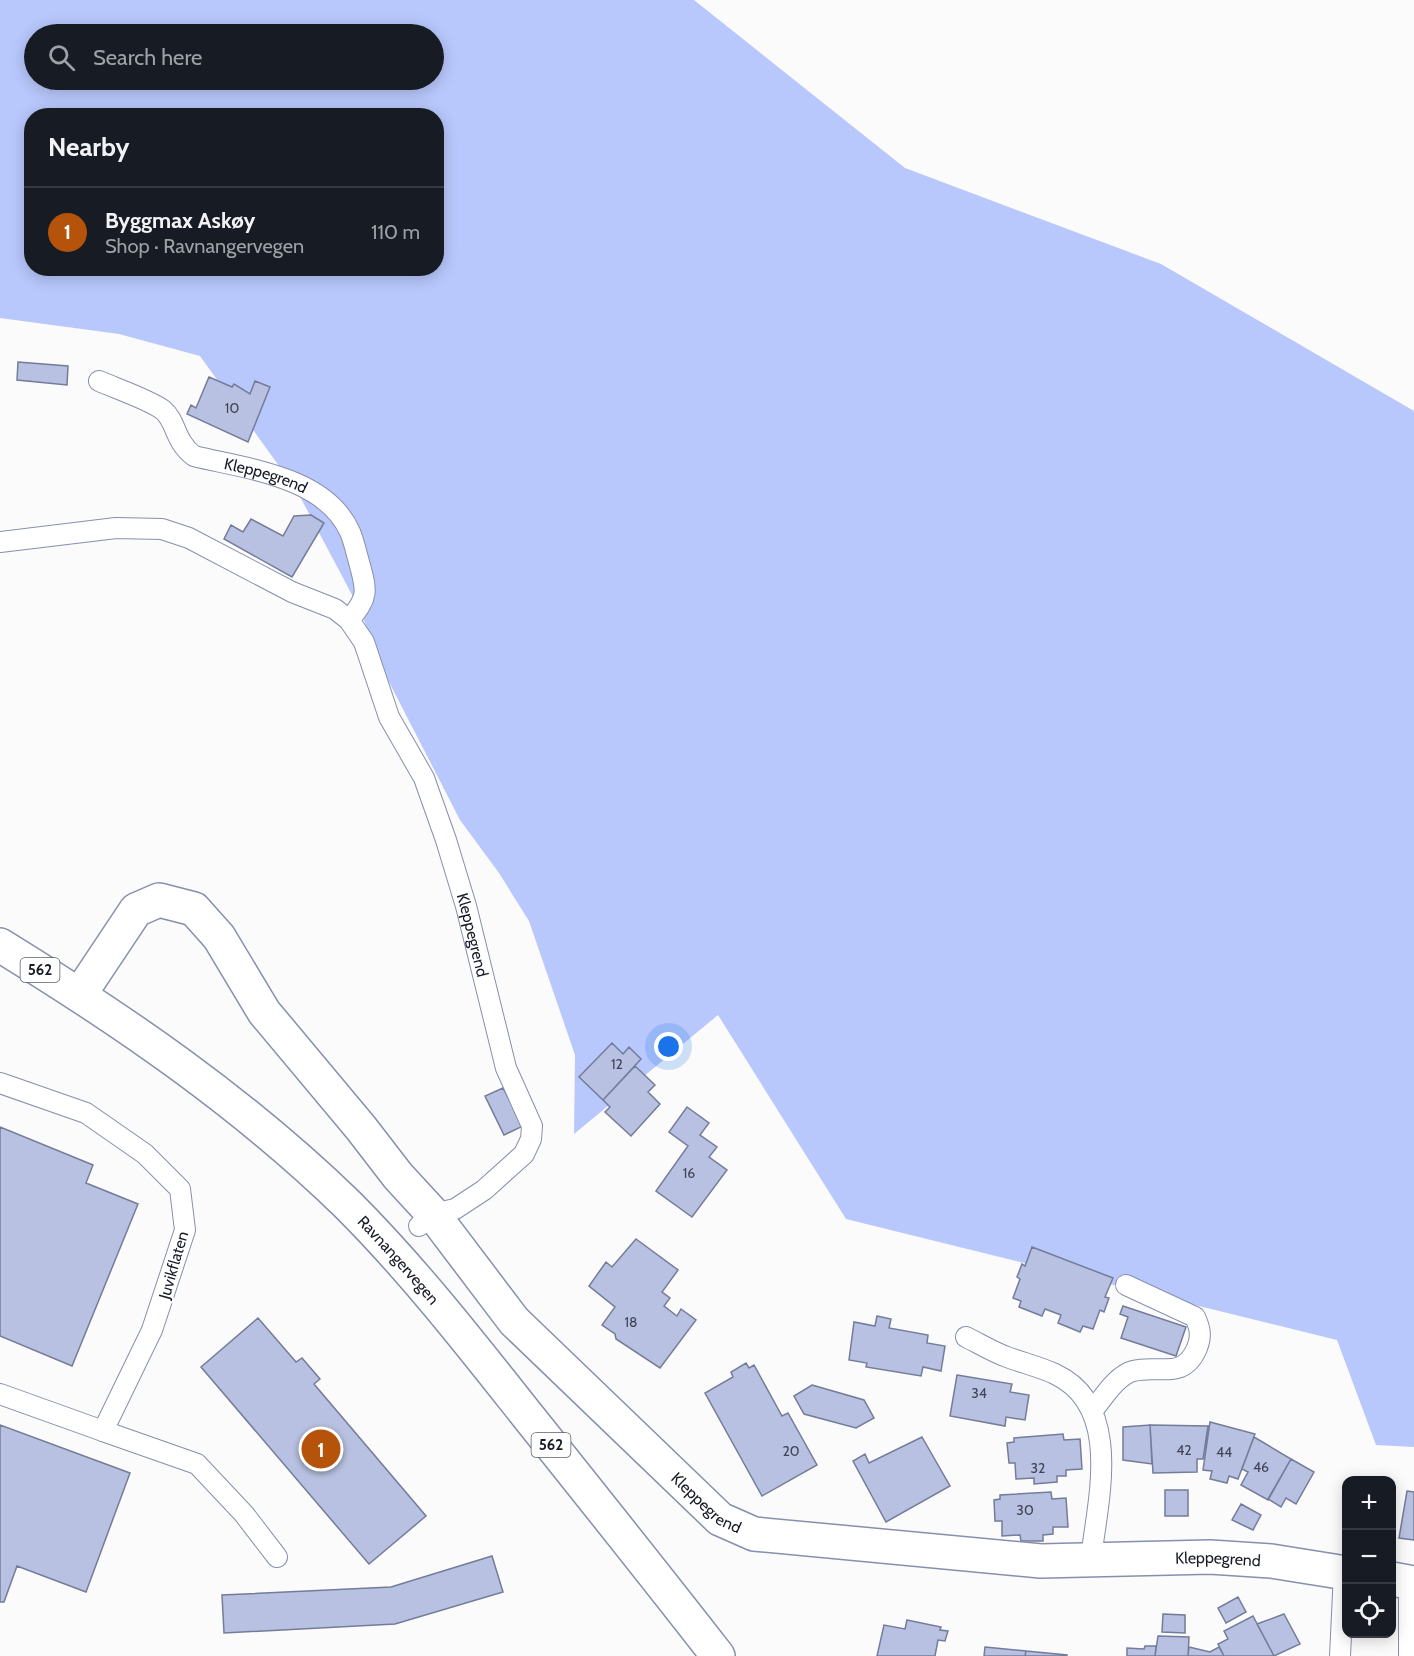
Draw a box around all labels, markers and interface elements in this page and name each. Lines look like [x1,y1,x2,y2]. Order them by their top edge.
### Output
search box [24,24,444,90]
icon: search [45,41,78,74]
text: Search here [93,44,202,71]
text: Nearby [48,131,129,163]
text: Byggmax Askøy [105,207,255,234]
text: 1 [64,220,71,244]
text: 110 m [371,220,420,244]
text: Shop · Ravnangervegen [105,234,304,258]
house number: 10 [225,399,239,417]
street label: Kleppegrend [223,454,311,497]
street label: Kleppegrend [453,891,492,979]
road number: 562 [20,958,60,982]
your location [654,1032,683,1061]
house number: 12 [611,1055,623,1073]
house number: 16 [683,1164,695,1182]
street label: Ravnangervegen [354,1212,443,1309]
street label: Juvikflaten [154,1229,192,1302]
house number: 18 [624,1313,638,1331]
house number: 34 [971,1384,987,1402]
pin: 1 [302,1426,340,1472]
road number: 562 [532,1433,570,1457]
house number: 42 [1176,1441,1192,1459]
house number: 20 [782,1442,800,1460]
house number: 44 [1216,1443,1232,1461]
house number: 46 [1253,1458,1269,1476]
house number: 32 [1031,1459,1045,1477]
street label: Kleppegrend [667,1468,744,1537]
map controls [1342,1476,1396,1638]
button: + [1342,1476,1396,1530]
house number: 30 [1016,1501,1034,1519]
button: − [1342,1530,1396,1584]
street label: Kleppegrend [1175,1548,1261,1570]
button: locate [1342,1584,1396,1638]

